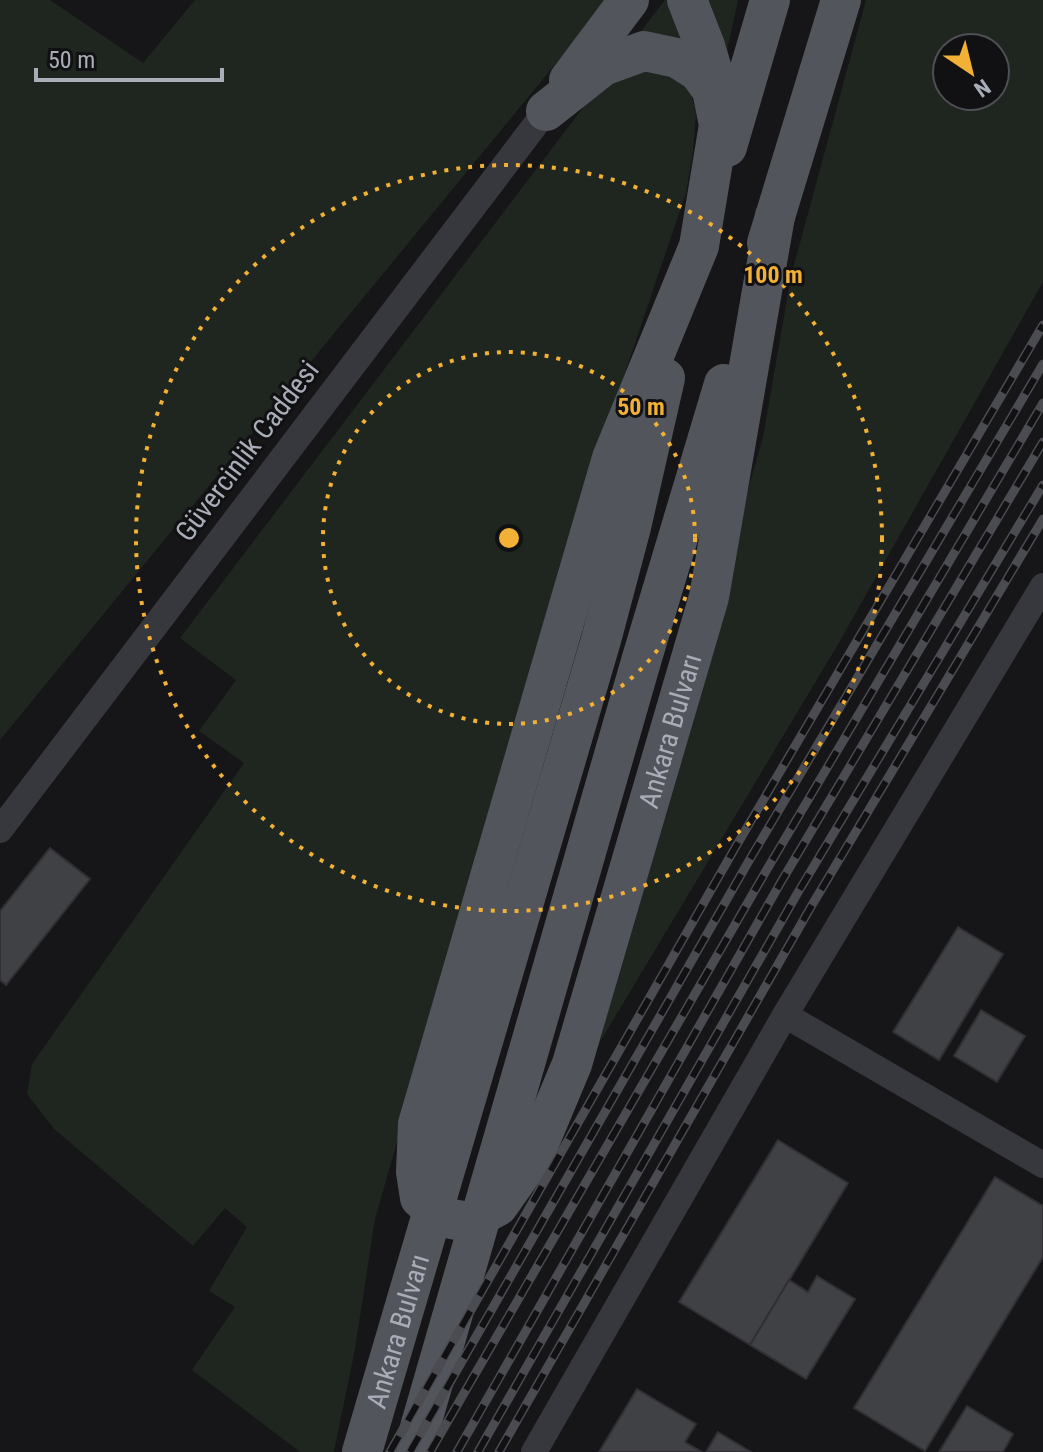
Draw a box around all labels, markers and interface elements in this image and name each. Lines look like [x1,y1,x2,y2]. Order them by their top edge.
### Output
scale bar [36,32,222,82]
north arrow [931,32,1011,112]
text: 50 m [48,46,95,74]
text: N [969,74,995,102]
text: 100 m [743,261,803,289]
street label: Güvercinlik Caddesi [168,354,326,548]
text: 50 m [617,393,665,421]
centre of rings [495,524,523,552]
street label: Ankara Bulvarı [632,650,708,812]
street label: Ankara Bulvarı [359,1250,436,1412]

